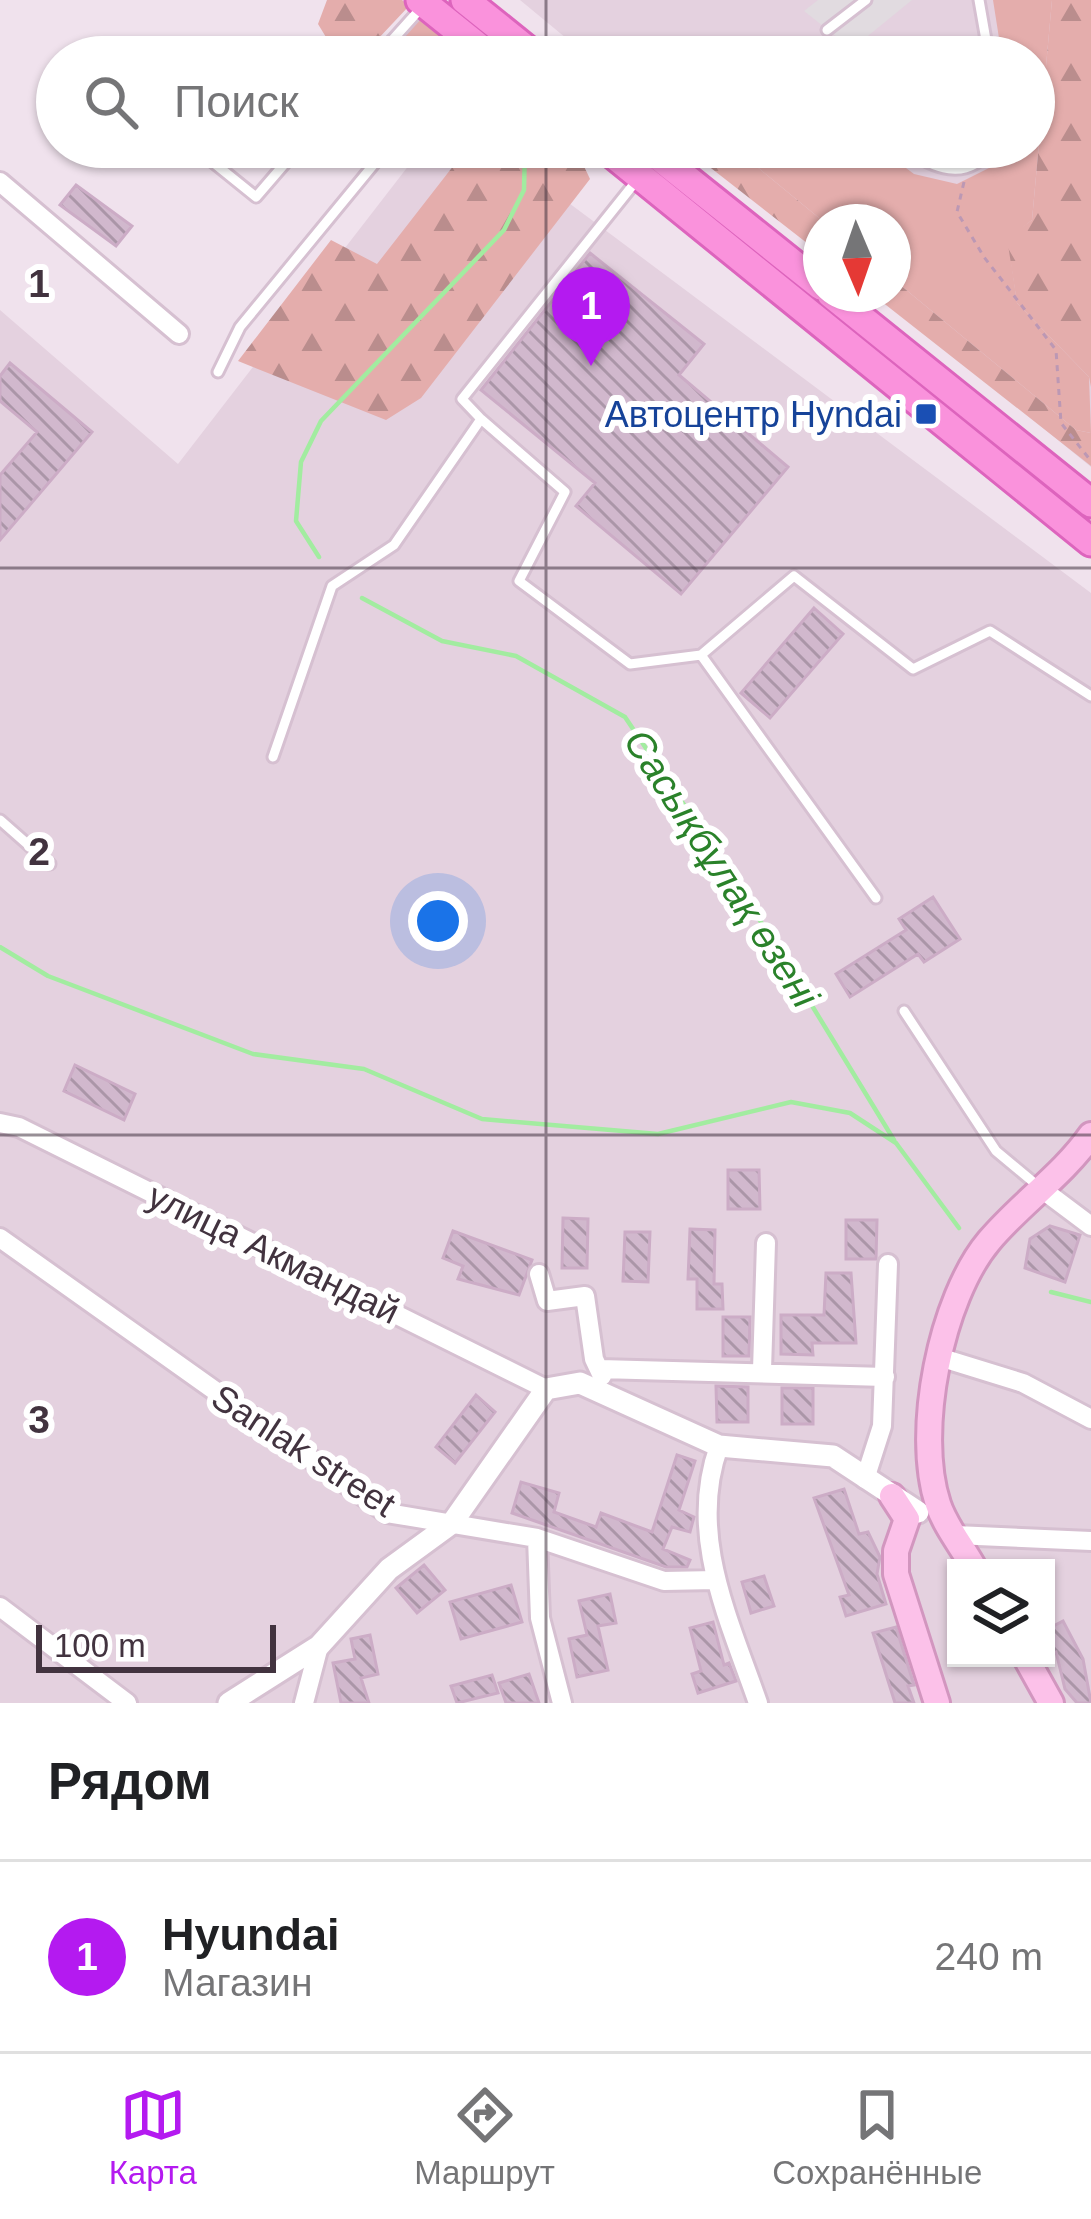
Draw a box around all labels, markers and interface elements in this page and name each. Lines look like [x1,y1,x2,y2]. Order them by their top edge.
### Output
search box [36,36,1055,168]
icon: search [78,69,144,135]
text: Поиск [174,76,299,127]
north arrow [803,204,911,312]
text: 1 [28,262,50,305]
pin: 1 [552,267,630,366]
place label: Автоцентр Hyndai [605,394,902,435]
marker: Автоцентр Hyndai [913,401,939,427]
water label: Сасықбұлақ өзені [616,721,828,1016]
text: 2 [28,830,50,873]
your location [408,891,468,951]
street label: улица Акмандай [141,1175,406,1332]
street label: Sanlak street [204,1376,403,1525]
text: 3 [28,1398,50,1441]
map controls [947,1559,1055,1667]
button: layers [947,1559,1055,1667]
scale bar [36,1619,276,1672]
text: 100 m [54,1627,146,1664]
text: Рядом [48,1753,212,1810]
text: Hyundai [162,1909,340,1960]
text: 1 [76,1935,98,1978]
text: 240 m [935,1935,1043,1978]
text: Магазин [162,1961,312,2004]
tab: Карта [109,2082,197,2192]
tab: Маршрут [414,2082,555,2192]
tab: Сохранённые [772,2082,982,2192]

